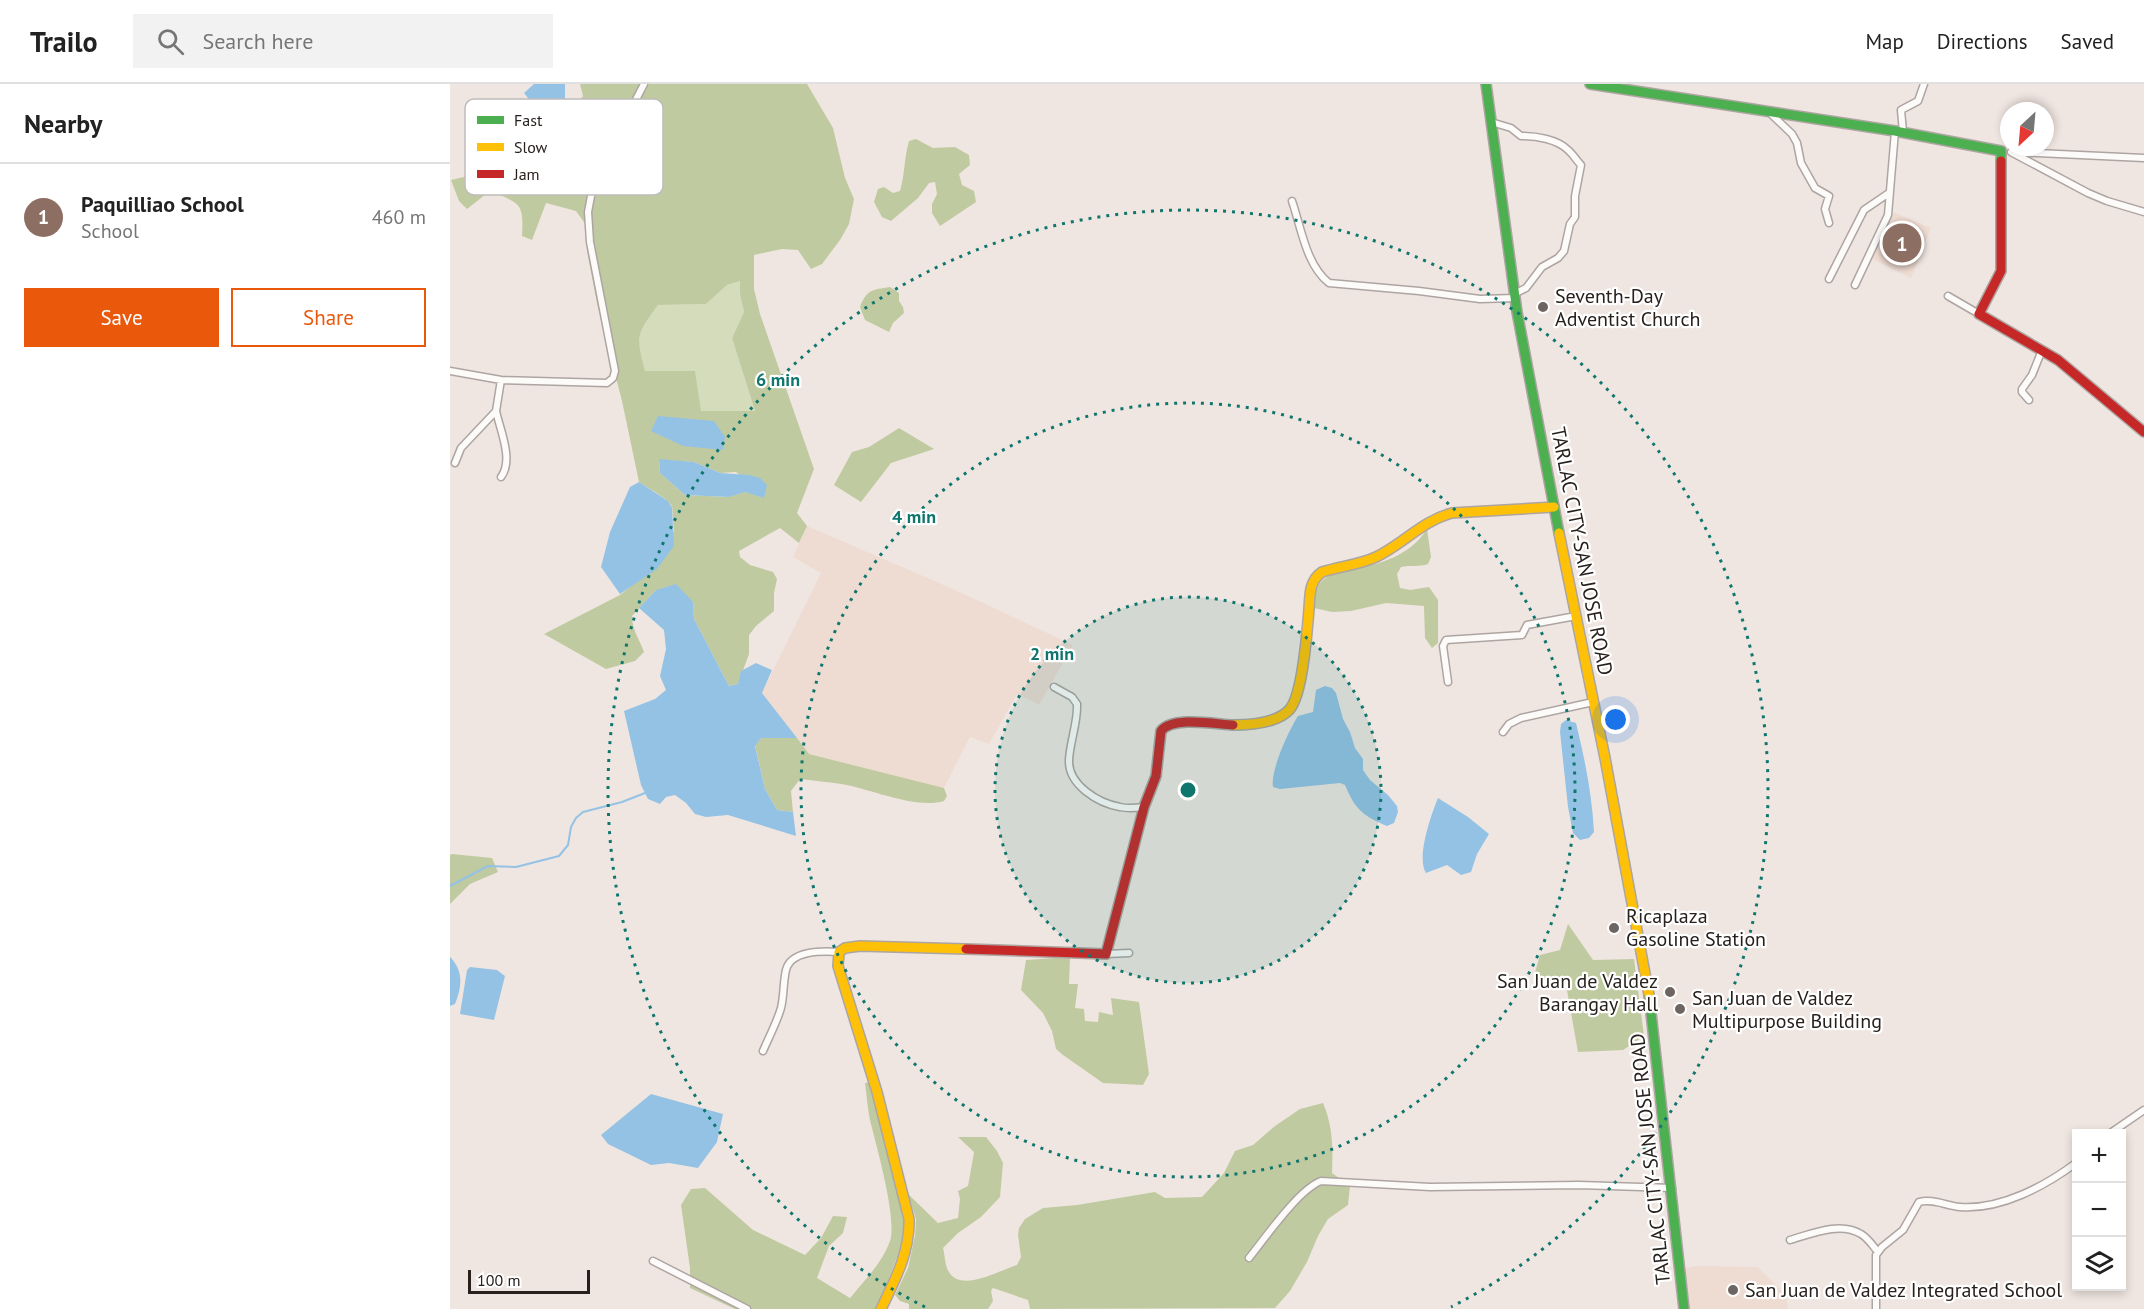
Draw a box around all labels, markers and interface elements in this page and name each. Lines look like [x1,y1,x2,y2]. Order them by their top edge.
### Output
search box [133,14,553,68]
text: Trailo [30,23,97,60]
icon: search [154,25,187,58]
text: Search here [202,27,313,55]
text: Map [1865,28,1904,55]
text: Directions [1937,28,2028,55]
text: Saved [2061,28,2114,55]
legend [465,99,663,195]
north arrow [2000,102,2054,156]
text: Nearby [24,107,102,140]
text: Fast [514,110,543,130]
text: Slow [514,137,548,157]
text: Jam [513,164,540,184]
text: Paquilliao School [81,190,244,218]
text: 1 [38,204,49,230]
text: 460 m [372,204,426,230]
text: School [81,218,139,244]
pin: 1 [1882,220,1922,266]
place label: Seventh-Day Adventist Church [1555,283,1701,332]
button: Save [24,288,219,347]
button: Share [231,288,426,347]
marker: Seventh-Day Adventist Church [1536,300,1550,314]
text: 6 min [756,368,800,391]
street label: TARLAC CITY-SAN JOSE ROAD [1545,425,1619,677]
text: 4 min [892,505,936,528]
text: 2 min [1030,642,1074,665]
your location [1601,705,1630,734]
centre of rings [1178,780,1198,800]
place label: Ricaplaza Gasoline Station [1626,903,1766,952]
marker: Ricaplaza Gasoline Station [1607,921,1621,935]
place label: San Juan de Valdez Barangay Hall [1497,968,1658,1017]
marker: San Juan de Valdez Barangay Hall [1663,985,1677,999]
place label: San Juan de Valdez Multipurpose Building [1692,985,1882,1034]
marker: San Juan de Valdez Multipurpose Building [1673,1002,1687,1016]
street label: TARLAC CITY-SAN JOSE ROAD [1624,1032,1676,1286]
map controls [2072,1129,2126,1291]
button: + [2072,1129,2126,1183]
button: − [2072,1183,2126,1237]
button: layers [2072,1237,2126,1291]
scale bar [468,1267,590,1294]
text: 100 m [477,1270,520,1290]
place label: San Juan de Valdez Integrated School [1745,1277,2062,1303]
marker: San Juan de Valdez Integrated School [1726,1283,1740,1297]

